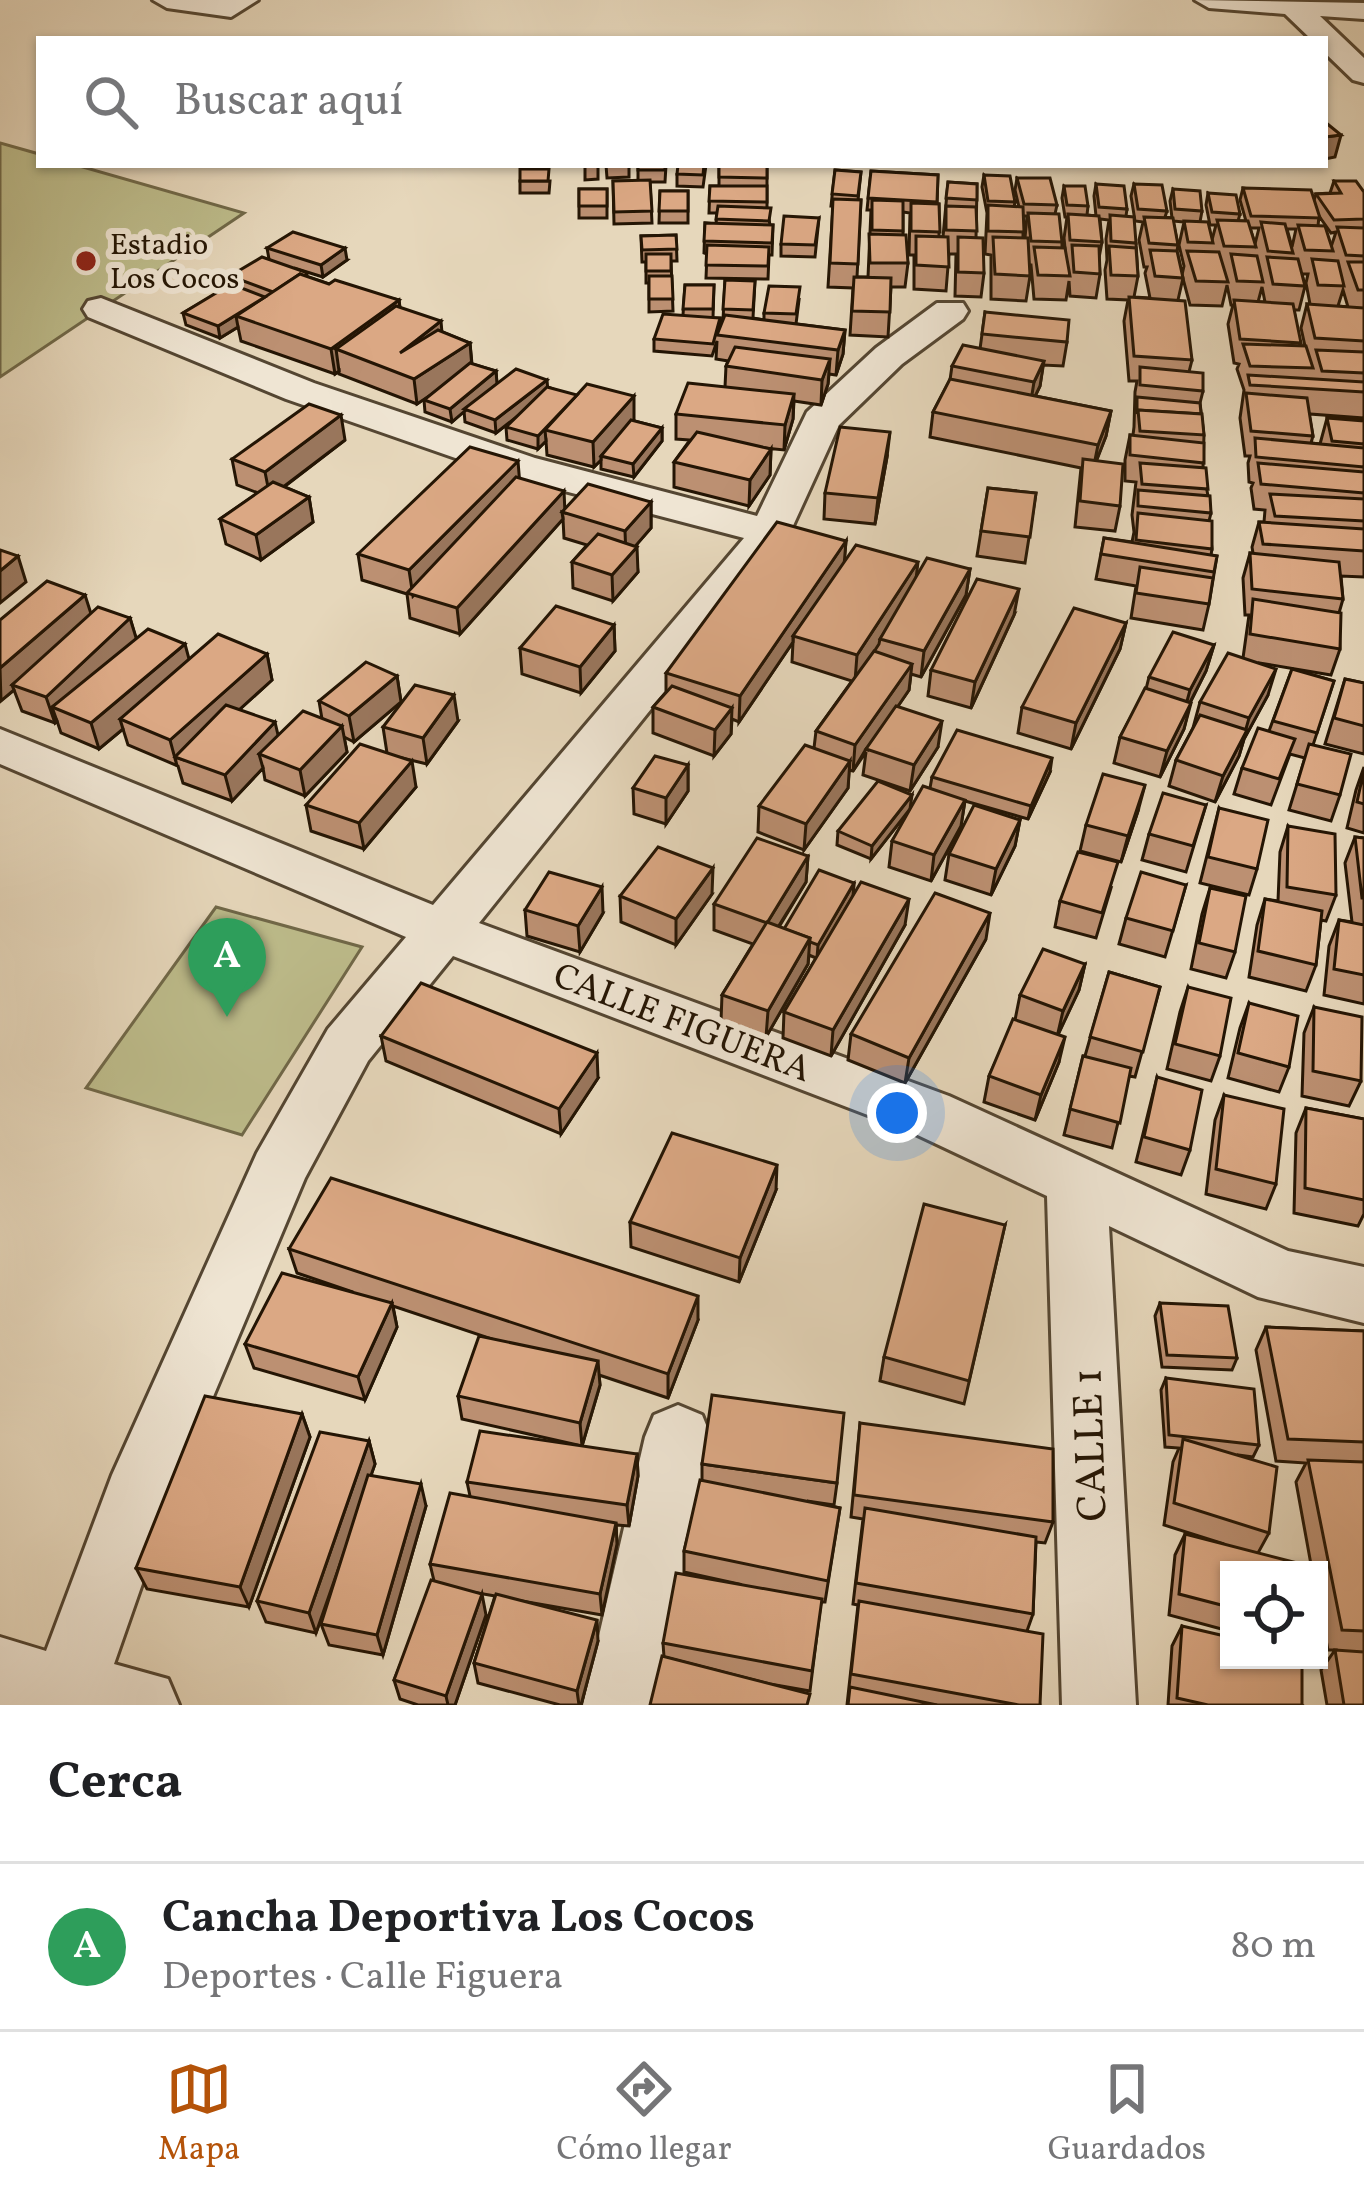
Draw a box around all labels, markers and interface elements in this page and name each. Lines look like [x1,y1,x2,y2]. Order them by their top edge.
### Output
search box [36,36,1328,168]
icon: search [78,69,144,135]
text: Buscar aquí [174,71,403,134]
place label: Estadio Los Cocos [110,225,239,301]
marker: Estadio Los Cocos [73,248,99,274]
pin: A [188,918,266,1017]
street label: CALLE FIGUERA [545,953,818,1097]
your location [867,1083,927,1143]
street label: CALLE 1 [1060,1367,1125,1522]
map controls [1220,1561,1328,1669]
button: locate [1220,1561,1328,1669]
text: Cerca [48,1748,183,1819]
text: Cancha Deportiva Los Cocos [162,1888,755,1951]
text: A [73,1920,101,1974]
text: 80 m [1230,1920,1316,1974]
text: Deportes · Calle Figuera [162,1951,563,2005]
tab: Mapa [158,2056,241,2174]
tab: Cómo llegar [557,2056,732,2174]
tab: Guardados [1048,2056,1206,2174]

